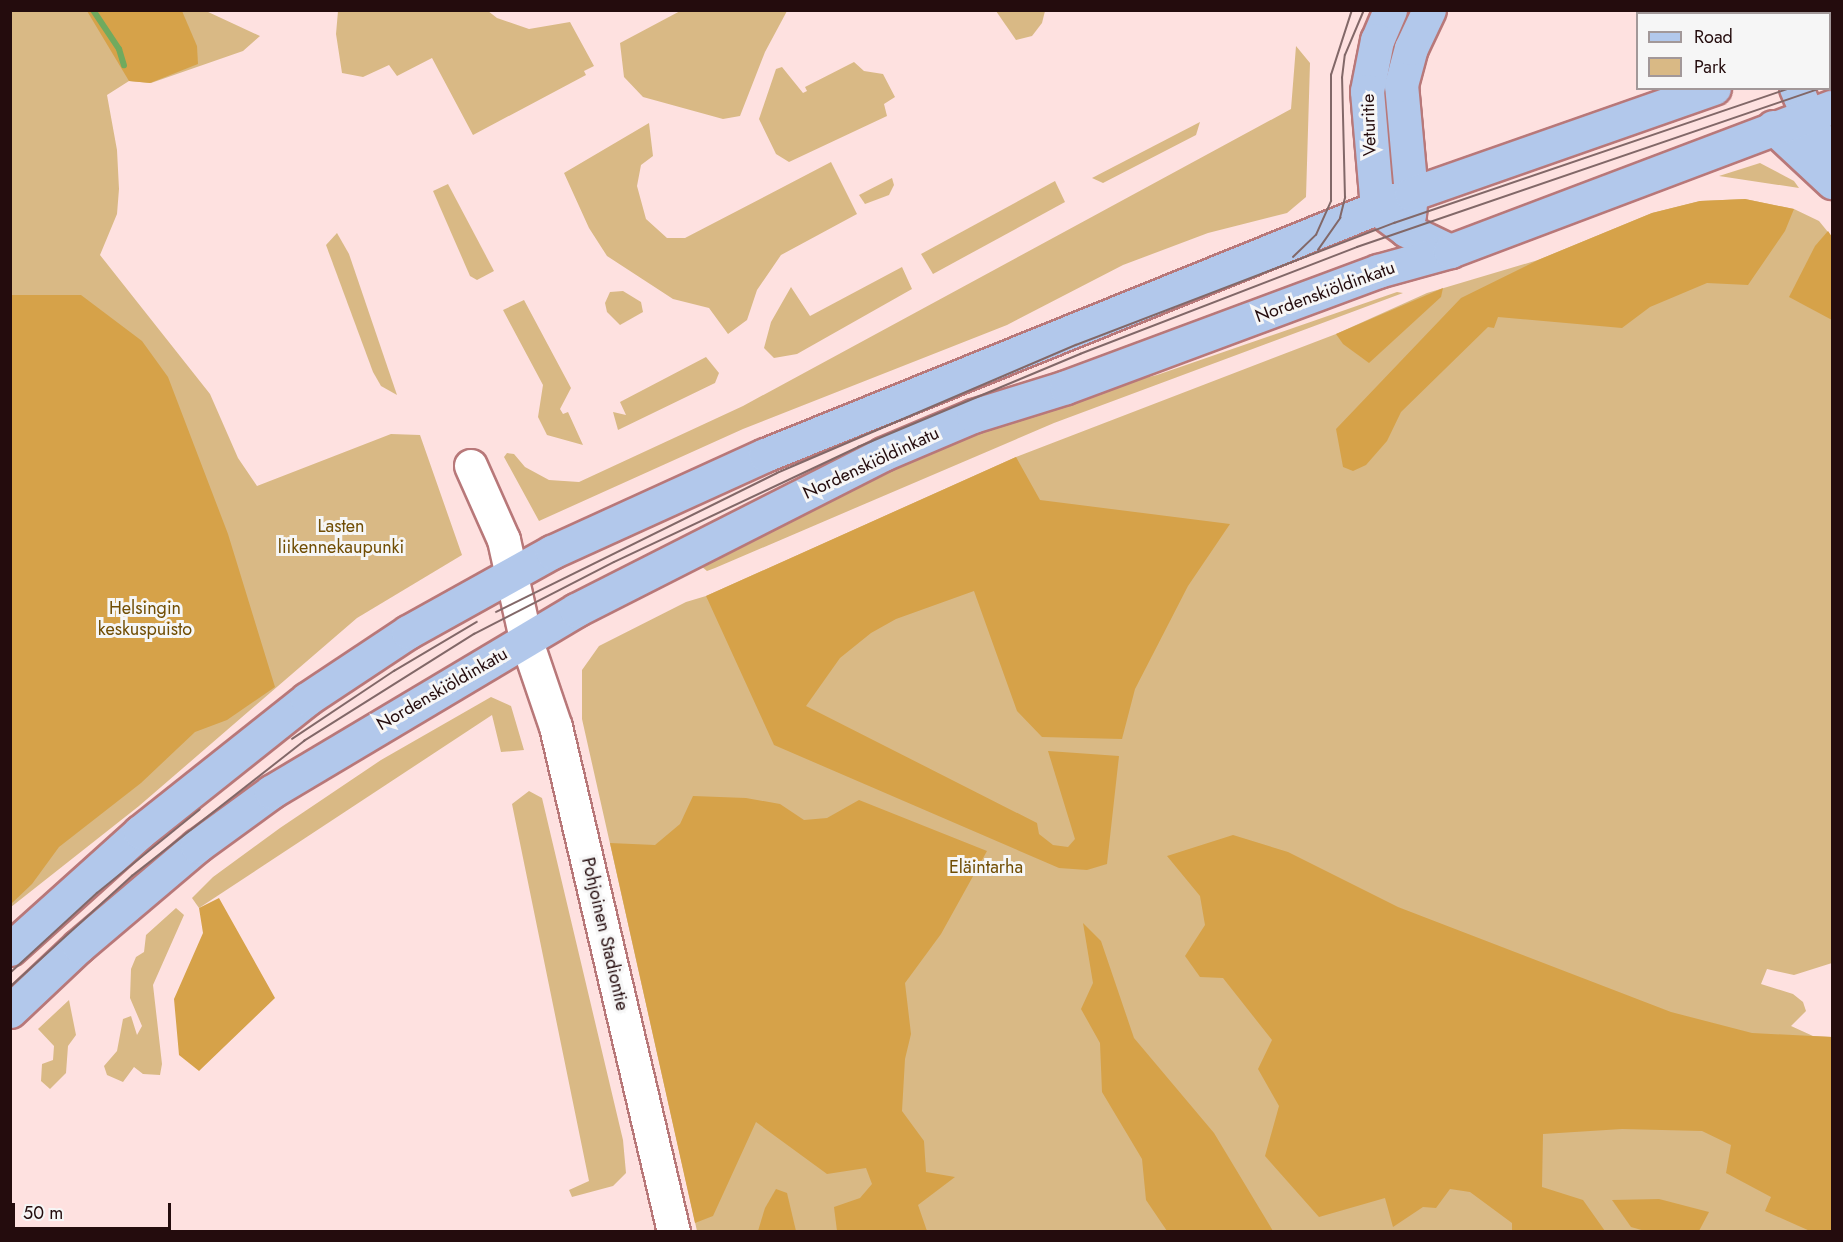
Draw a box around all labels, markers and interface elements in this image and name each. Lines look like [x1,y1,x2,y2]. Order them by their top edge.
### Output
legend [1636,12,1831,90]
text: Road [1694,24,1733,50]
text: Park [1694,54,1726,80]
street label: Veturitie [1357,93,1381,157]
street label: Nordenskiöldinkatu [1252,257,1398,327]
street label: Nordenskiöldinkatu [800,422,942,504]
park label: Lasten liikennekaupunki [278,516,404,558]
park label: Helsingin keskuspuisto [98,598,192,640]
street label: Nordenskiöldinkatu [373,643,511,735]
street label: Pohjoinen Stadiontie [577,855,633,1013]
park label: Eläintarha [949,856,1023,878]
scale bar [15,1191,174,1229]
text: 50 m [23,1200,63,1226]

